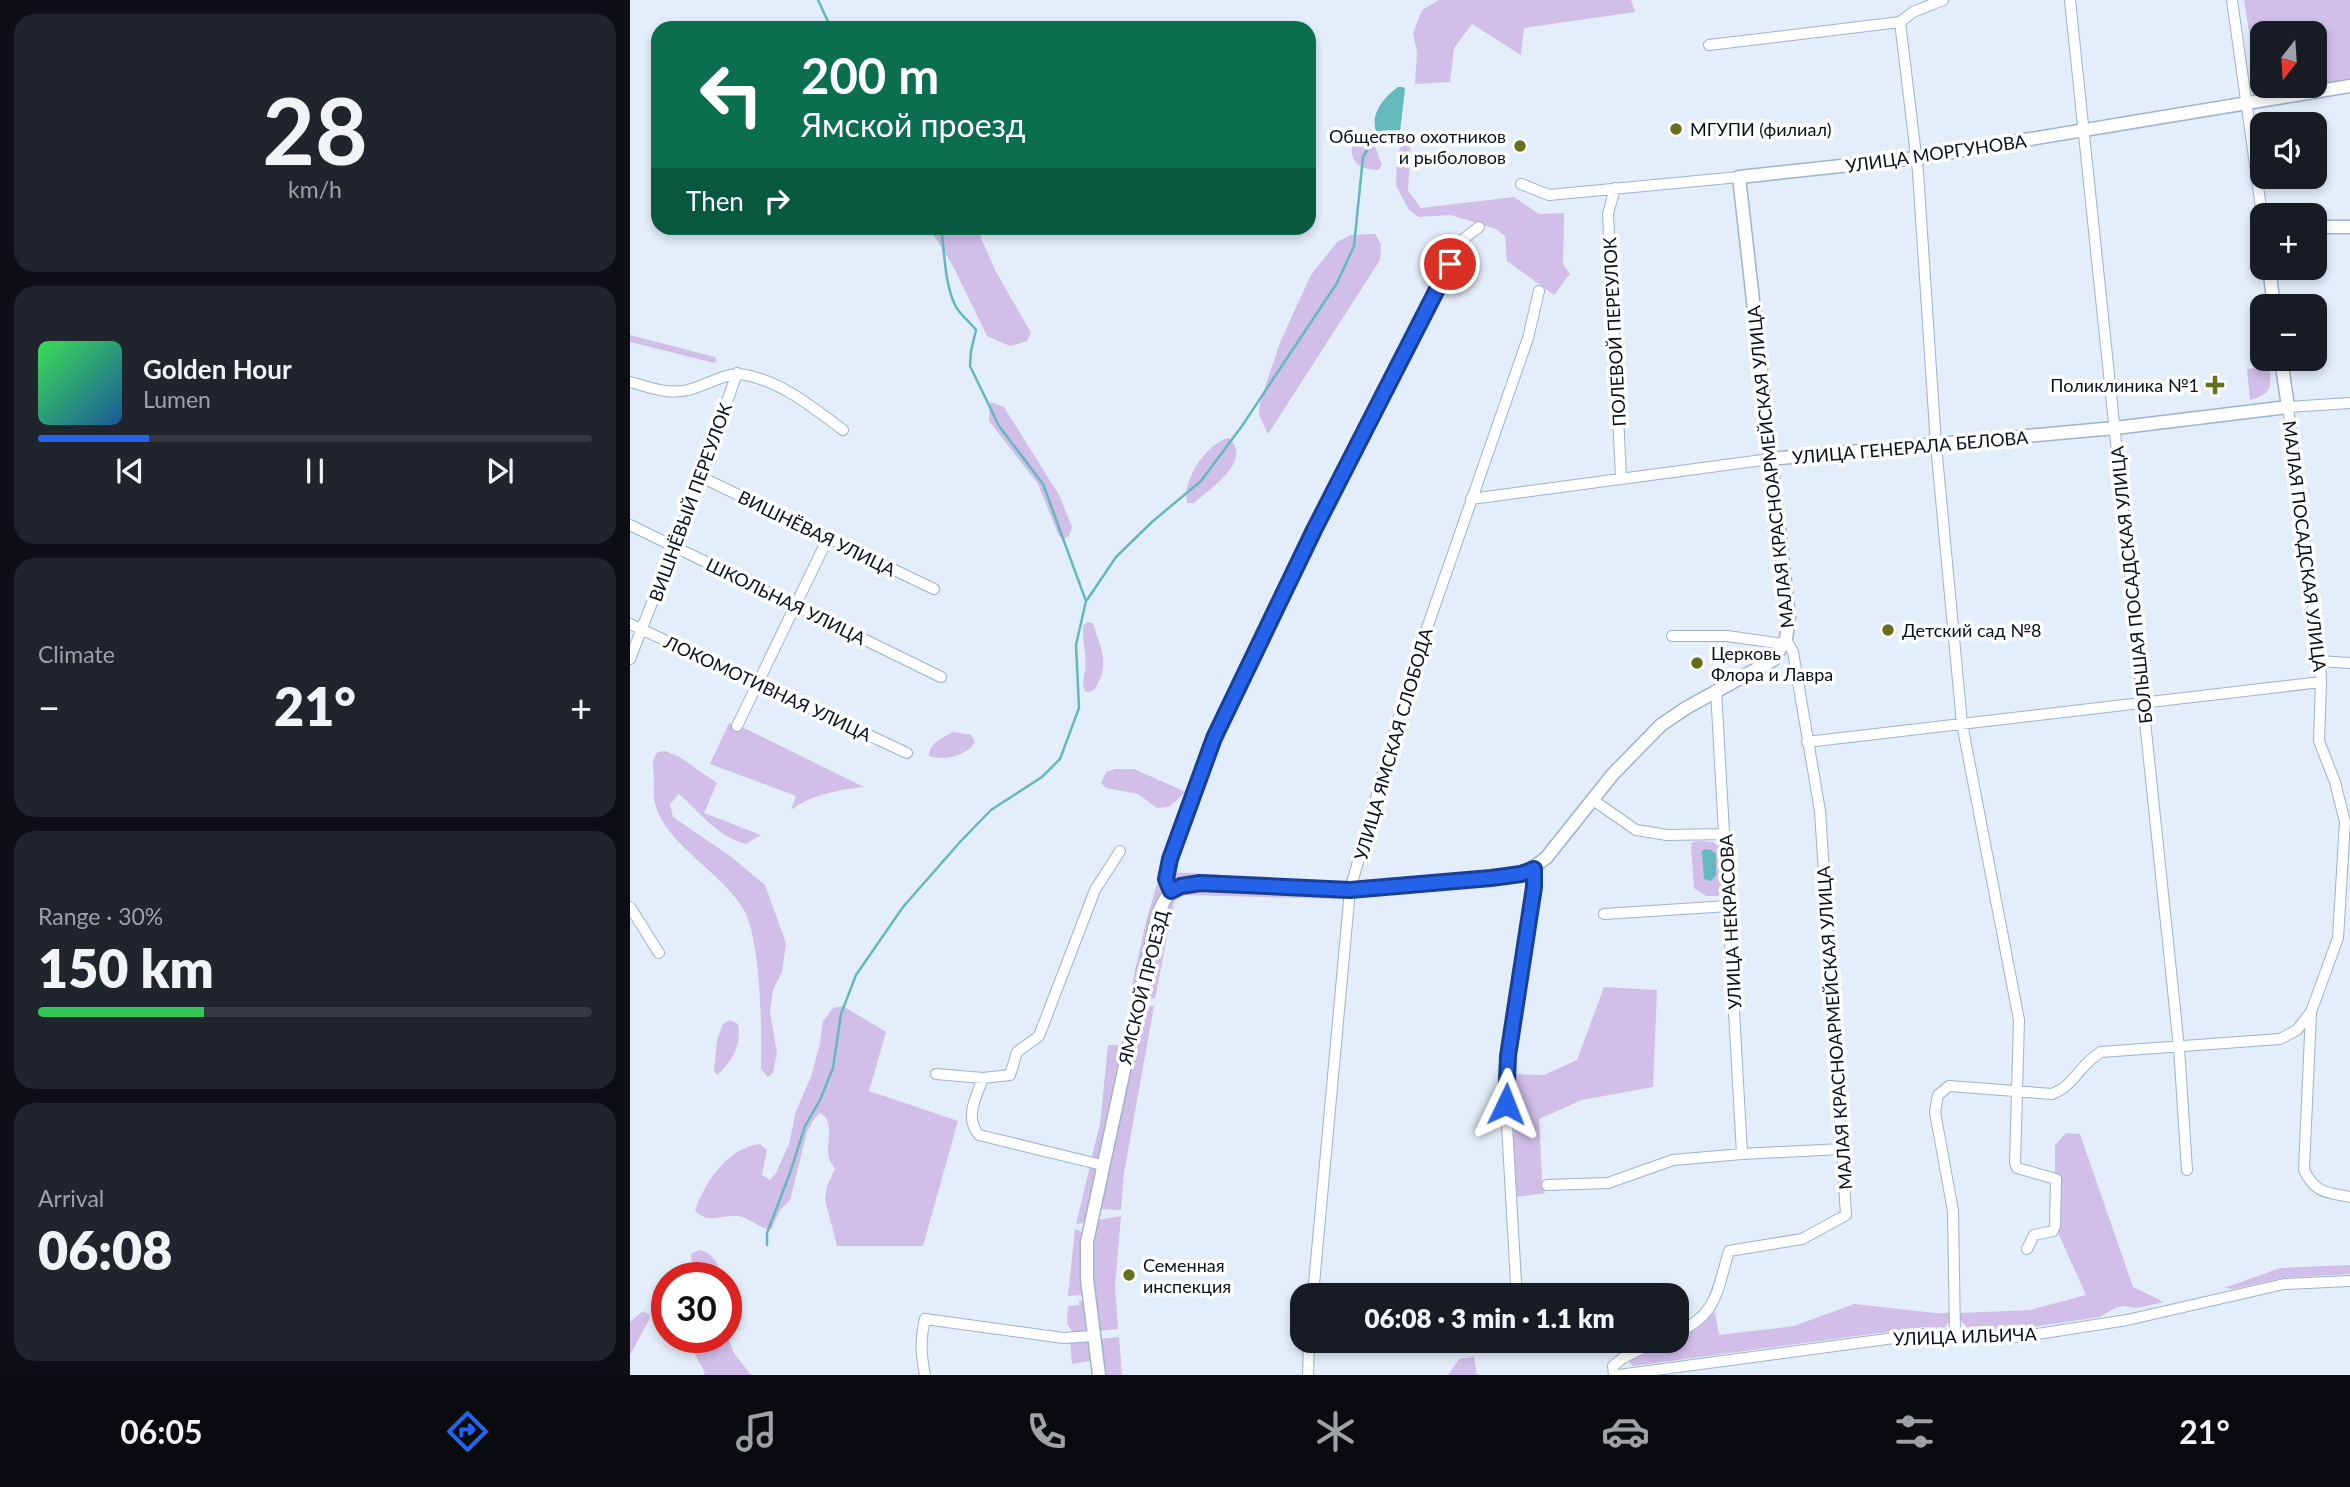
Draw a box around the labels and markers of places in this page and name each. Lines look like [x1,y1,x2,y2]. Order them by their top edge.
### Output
place label: МГУПИ (филиал) [1690,118,1832,140]
marker: МГУПИ (филиал) [1668,121,1684,137]
place label: Общество охотников и рыболовов [1329,125,1506,168]
marker: Общество охотников и рыболовов [1512,138,1528,154]
pin [1420,234,1480,294]
place label: Поликлиника №1 [2050,374,2199,396]
marker: Поликлиника №1 [2205,375,2225,395]
place label: Детский сад №8 [1902,619,2042,641]
marker: Детский сад №8 [1880,622,1896,638]
place label: Церковь Флора и Лавра [1711,642,1833,685]
marker: Церковь Флора и Лавра [1689,655,1705,671]
place label: Семенная инспекция [1143,1254,1231,1297]
marker: Семенная инспекция [1121,1267,1137,1283]

